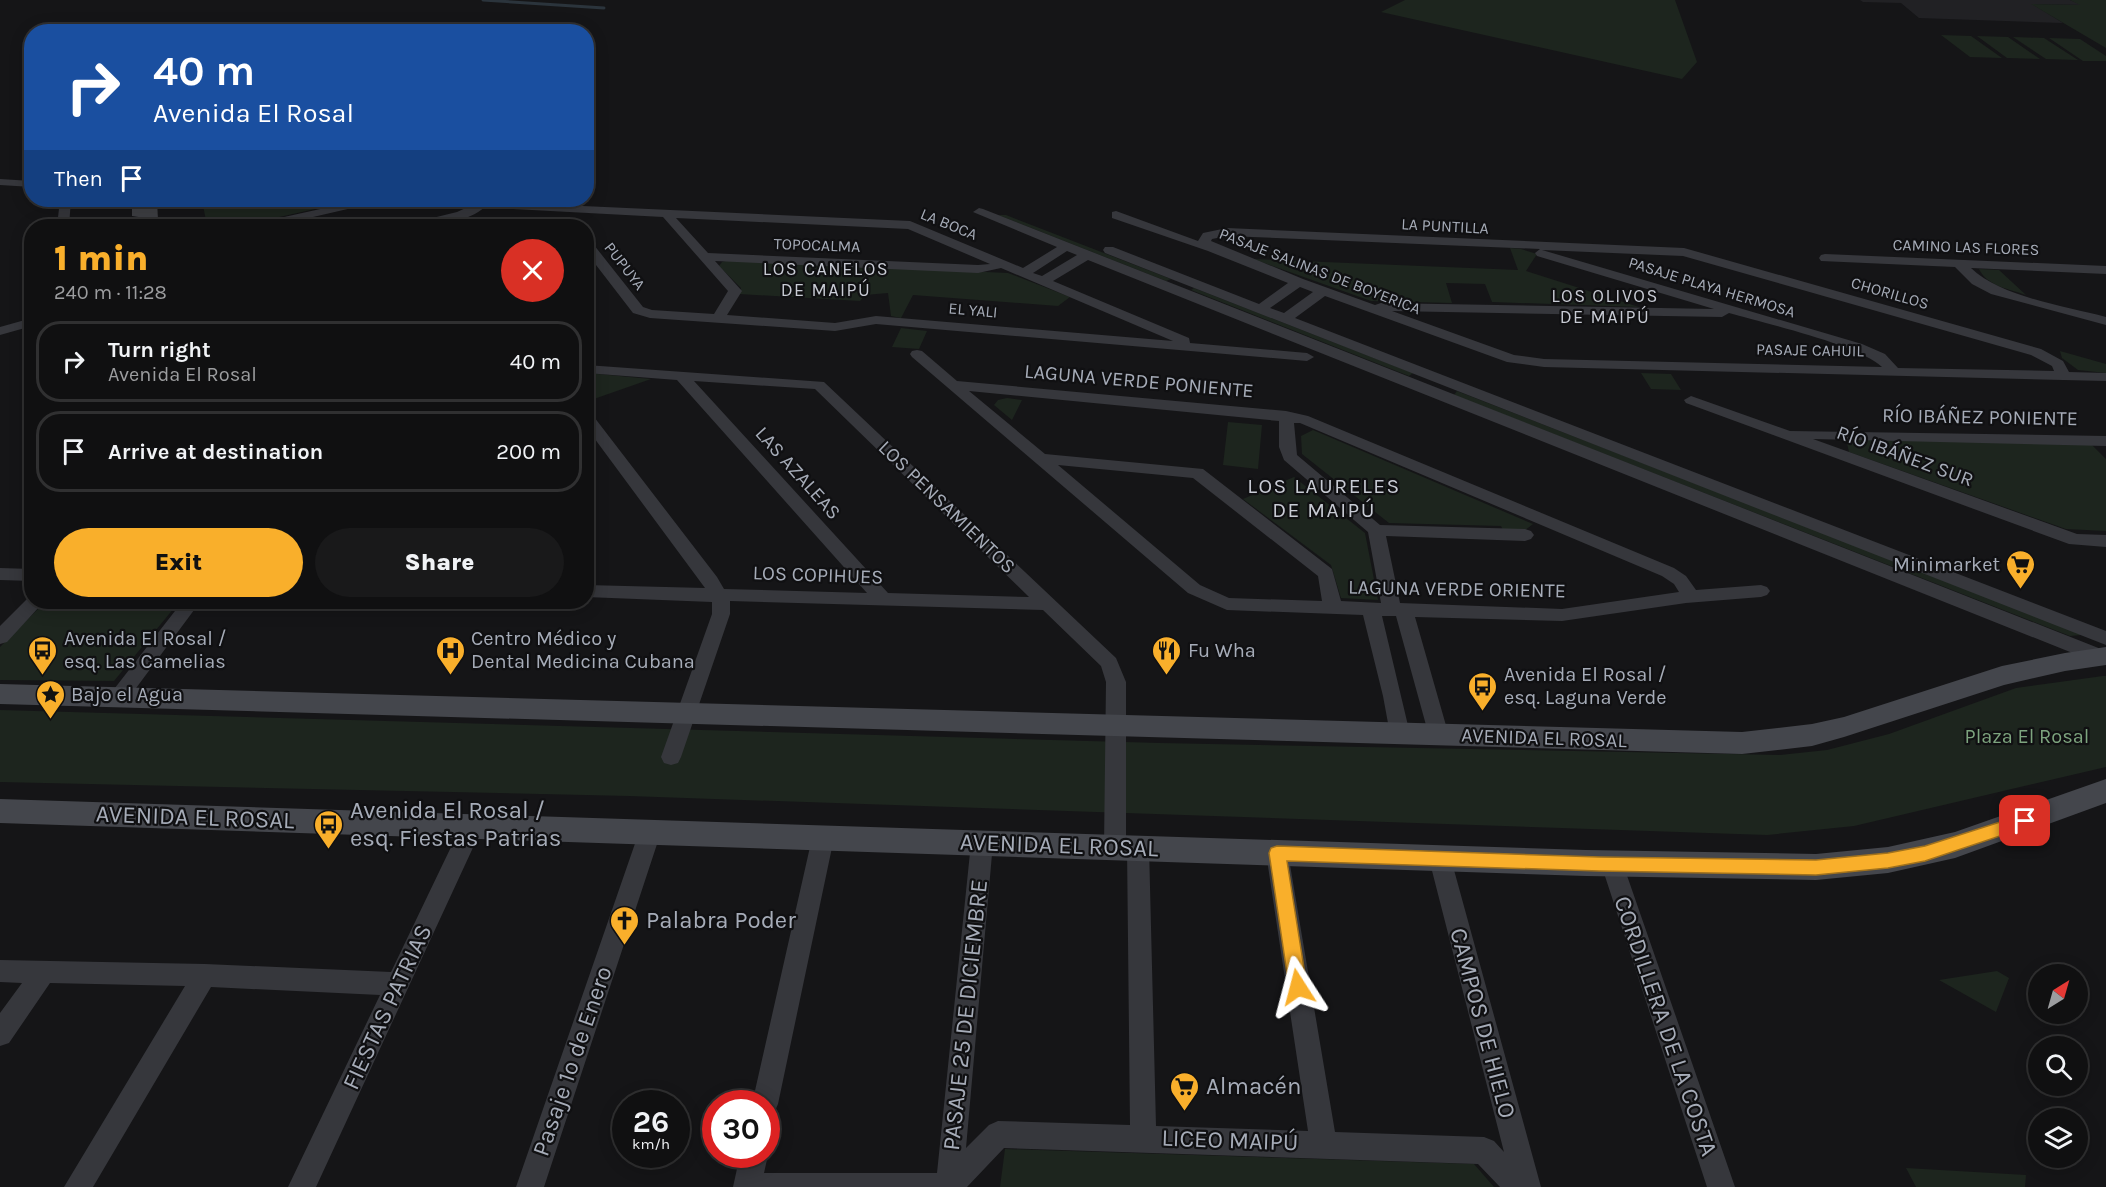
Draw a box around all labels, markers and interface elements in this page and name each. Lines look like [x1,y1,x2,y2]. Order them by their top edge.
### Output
text: 40 m [153,46,255,96]
icon: right [54,48,132,126]
text: Avenida El Rosal [153,97,354,129]
icon: arrive [115,162,148,195]
text: Then [54,166,103,192]
street label: LA BOCA [918,204,980,244]
street label: LA PUNTILLA [1401,214,1489,238]
street label: PASAJE SALINAS DE BOYERICA [1217,224,1423,318]
street label: TOPOCALMA [773,234,861,256]
street label: CAMINO LAS FLORES [1892,235,2040,259]
text: 1 min [54,237,148,279]
street label: PUPUYA [600,238,650,294]
button: close [501,239,564,302]
street label: PASAJE PLAYA HERMOSA [1626,253,1798,321]
district label: LOS CANELOS DE MAIPÚ [763,258,889,301]
street label: CHORILLOS [1849,273,1931,313]
text: 240 m · 11:28 [54,281,167,304]
district label: LOS OLIVOS DE MAIPÚ [1551,285,1659,328]
street label: EL YALI [948,298,998,322]
text: Turn right [108,337,211,363]
street label: PASAJE CAHUIL [1756,340,1864,360]
icon: right [57,345,90,378]
text: 40 m [510,349,561,375]
street label: LAGUNA VERDE PONIENTE [1023,360,1255,402]
text: Avenida El Rosal [108,363,257,386]
street label: RÍO IBÁÑEZ PONIENTE [1882,403,2078,430]
street label: RÍO IBÁÑEZ SUR [1833,420,1977,491]
street label: LAS AZALEAS [750,422,846,524]
icon: arrive [57,435,90,468]
street label: LOS PENSAMIENTOS [874,436,1020,578]
text: Arrive at destination [108,439,323,465]
text: 200 m [496,439,561,465]
district label: LOS LAURELES DE MAIPÚ [1247,474,1401,522]
button: Exit [54,528,303,597]
button: Share [315,528,564,597]
supermarket icon: Minimarket [2005,548,2037,590]
place label: Minimarket [1893,553,2000,576]
street label: LOS COPIHUES [752,561,884,589]
street label: LAGUNA VERDE ORIENTE [1348,576,1566,602]
place label: Avenida El Rosal / esq. Las Camelias [64,627,226,673]
place label: Centro Médico y Dental Medicina Cubana [471,627,695,673]
bus stop icon: Avenida El Rosal / esq. Las Camelias [27,634,59,676]
hospital icon: Centro Médico y Dental Medicina Cubana [434,634,466,676]
restaurant icon: Fu Wha [1151,634,1183,676]
place label: Fu Wha [1188,639,1256,662]
place label: Avenida El Rosal / esq. Laguna Verde [1504,663,1667,709]
bus stop icon: Avenida El Rosal / esq. Laguna Verde [1467,670,1499,712]
place icon: Bajo el Agua [34,678,66,720]
place label: Bajo el Agua [71,683,183,706]
street label: AVENIDA EL ROSAL [1461,724,1628,752]
park label: Plaza El Rosal [1965,725,2089,748]
pin [1999,795,2050,846]
place label: Avenida El Rosal / esq. Fiestas Patrias [350,796,561,852]
street label: AVENIDA EL ROSAL [95,800,296,834]
icon: arrive [2008,804,2041,837]
bus stop icon: Avenida El Rosal / esq. Fiestas Patrias [313,808,345,850]
street label: AVENIDA EL ROSAL [959,828,1160,862]
street label: PASAJE 25 DE DICIEMBRE [937,878,993,1152]
street label: CORDILLERA DE LA COSTA [1608,892,1724,1160]
church icon: Palabra Poder [609,904,641,946]
place label: Palabra Poder [646,906,796,934]
street label: FIESTAS PATRIAS [336,920,438,1094]
street label: CAMPOS DE HIELO [1444,925,1522,1121]
position arrow [1266,955,1330,1019]
street label: Pasaje 1º de Enero [526,962,618,1160]
north arrow [2028,964,2088,1024]
map controls [2028,964,2088,1168]
button: search [2028,1036,2088,1096]
supermarket icon: Almacén [1169,1070,1201,1112]
place label: Almacén [1206,1072,1301,1100]
speed limit sign: 30 [702,1090,780,1168]
text: 26 [633,1104,669,1140]
button: layers [2028,1108,2088,1168]
street label: LICEO MAIPÚ [1161,1123,1299,1156]
text: km/h [632,1135,670,1153]

